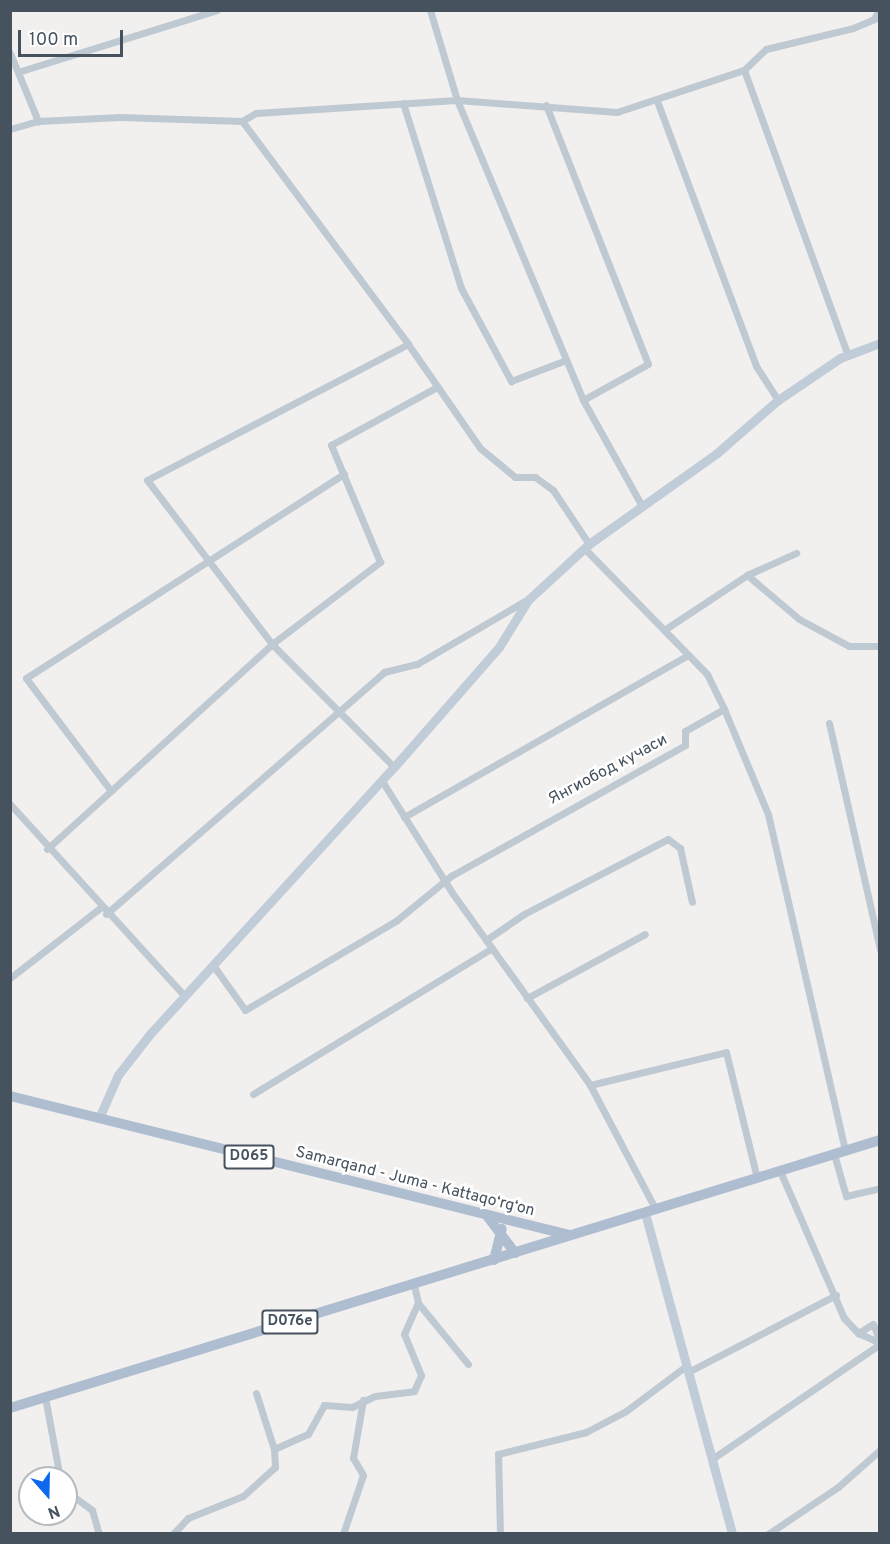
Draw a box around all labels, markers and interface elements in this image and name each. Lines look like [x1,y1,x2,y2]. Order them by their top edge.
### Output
scale bar [21,18,126,56]
text: 100 m [29,29,78,52]
street label: Янгиобод кучаси [545,731,671,809]
street label: Samarqand - Juma - Kattaqo‘rg‘on [293,1143,537,1221]
road number: D065 [224,1145,274,1169]
road number: D076e [260,1310,320,1334]
north arrow [18,1466,78,1526]
text: N [45,1500,62,1522]

